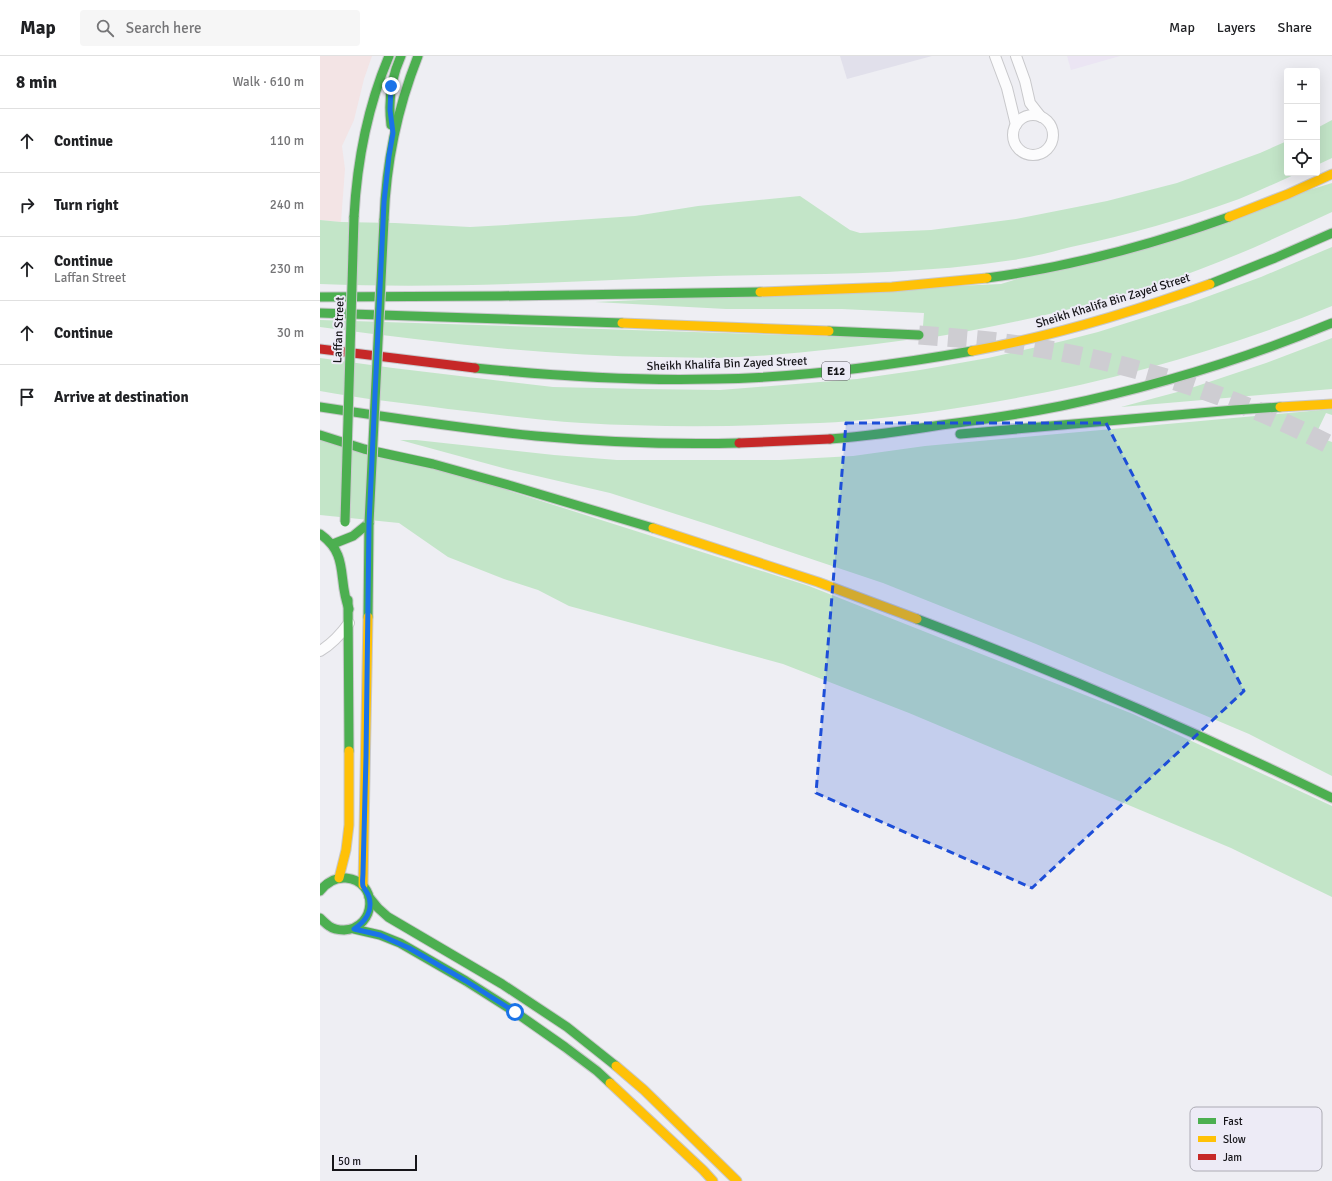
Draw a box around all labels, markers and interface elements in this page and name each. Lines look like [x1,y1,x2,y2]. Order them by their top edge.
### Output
search box [80,10,360,46]
text: Map [20,16,56,40]
icon: search [94,17,116,39]
text: Search here [126,19,201,37]
text: Map [1169,19,1195,36]
text: Layers [1217,19,1256,36]
text: Share [1278,19,1312,36]
map controls [1284,68,1320,176]
button: + [1284,68,1320,104]
text: 8 min [16,72,57,93]
text: Walk · 610 m [233,74,304,90]
route end [382,77,400,95]
button: − [1284,104,1320,140]
icon: ahead [16,130,38,152]
text: Continue [54,132,113,150]
text: 110 m [270,133,304,149]
button: locate [1284,140,1320,176]
icon: right [16,194,38,216]
text: Turn right [54,196,119,214]
text: 240 m [270,197,304,213]
text: Continue [54,252,113,270]
icon: ahead [16,258,38,280]
text: 230 m [270,261,304,277]
text: Laffan Street [54,270,126,286]
street label: Sheikh Khalifa Bin Zayed Street [1034,270,1192,332]
street label: Laffan Street [330,297,348,363]
icon: ahead [16,322,38,344]
text: Continue [54,324,113,342]
text: 30 m [277,325,304,341]
street label: Sheikh Khalifa Bin Zayed Street [646,354,808,374]
road number: E12 [822,362,850,380]
icon: arrive [16,386,38,408]
text: Arrive at destination [54,388,189,406]
route start [506,1003,524,1021]
legend [1190,1107,1322,1171]
text: Fast [1223,1115,1243,1128]
text: Slow [1223,1133,1246,1146]
text: Jam [1223,1151,1242,1164]
scale bar [332,1153,417,1172]
text: 50 m [338,1155,361,1168]

